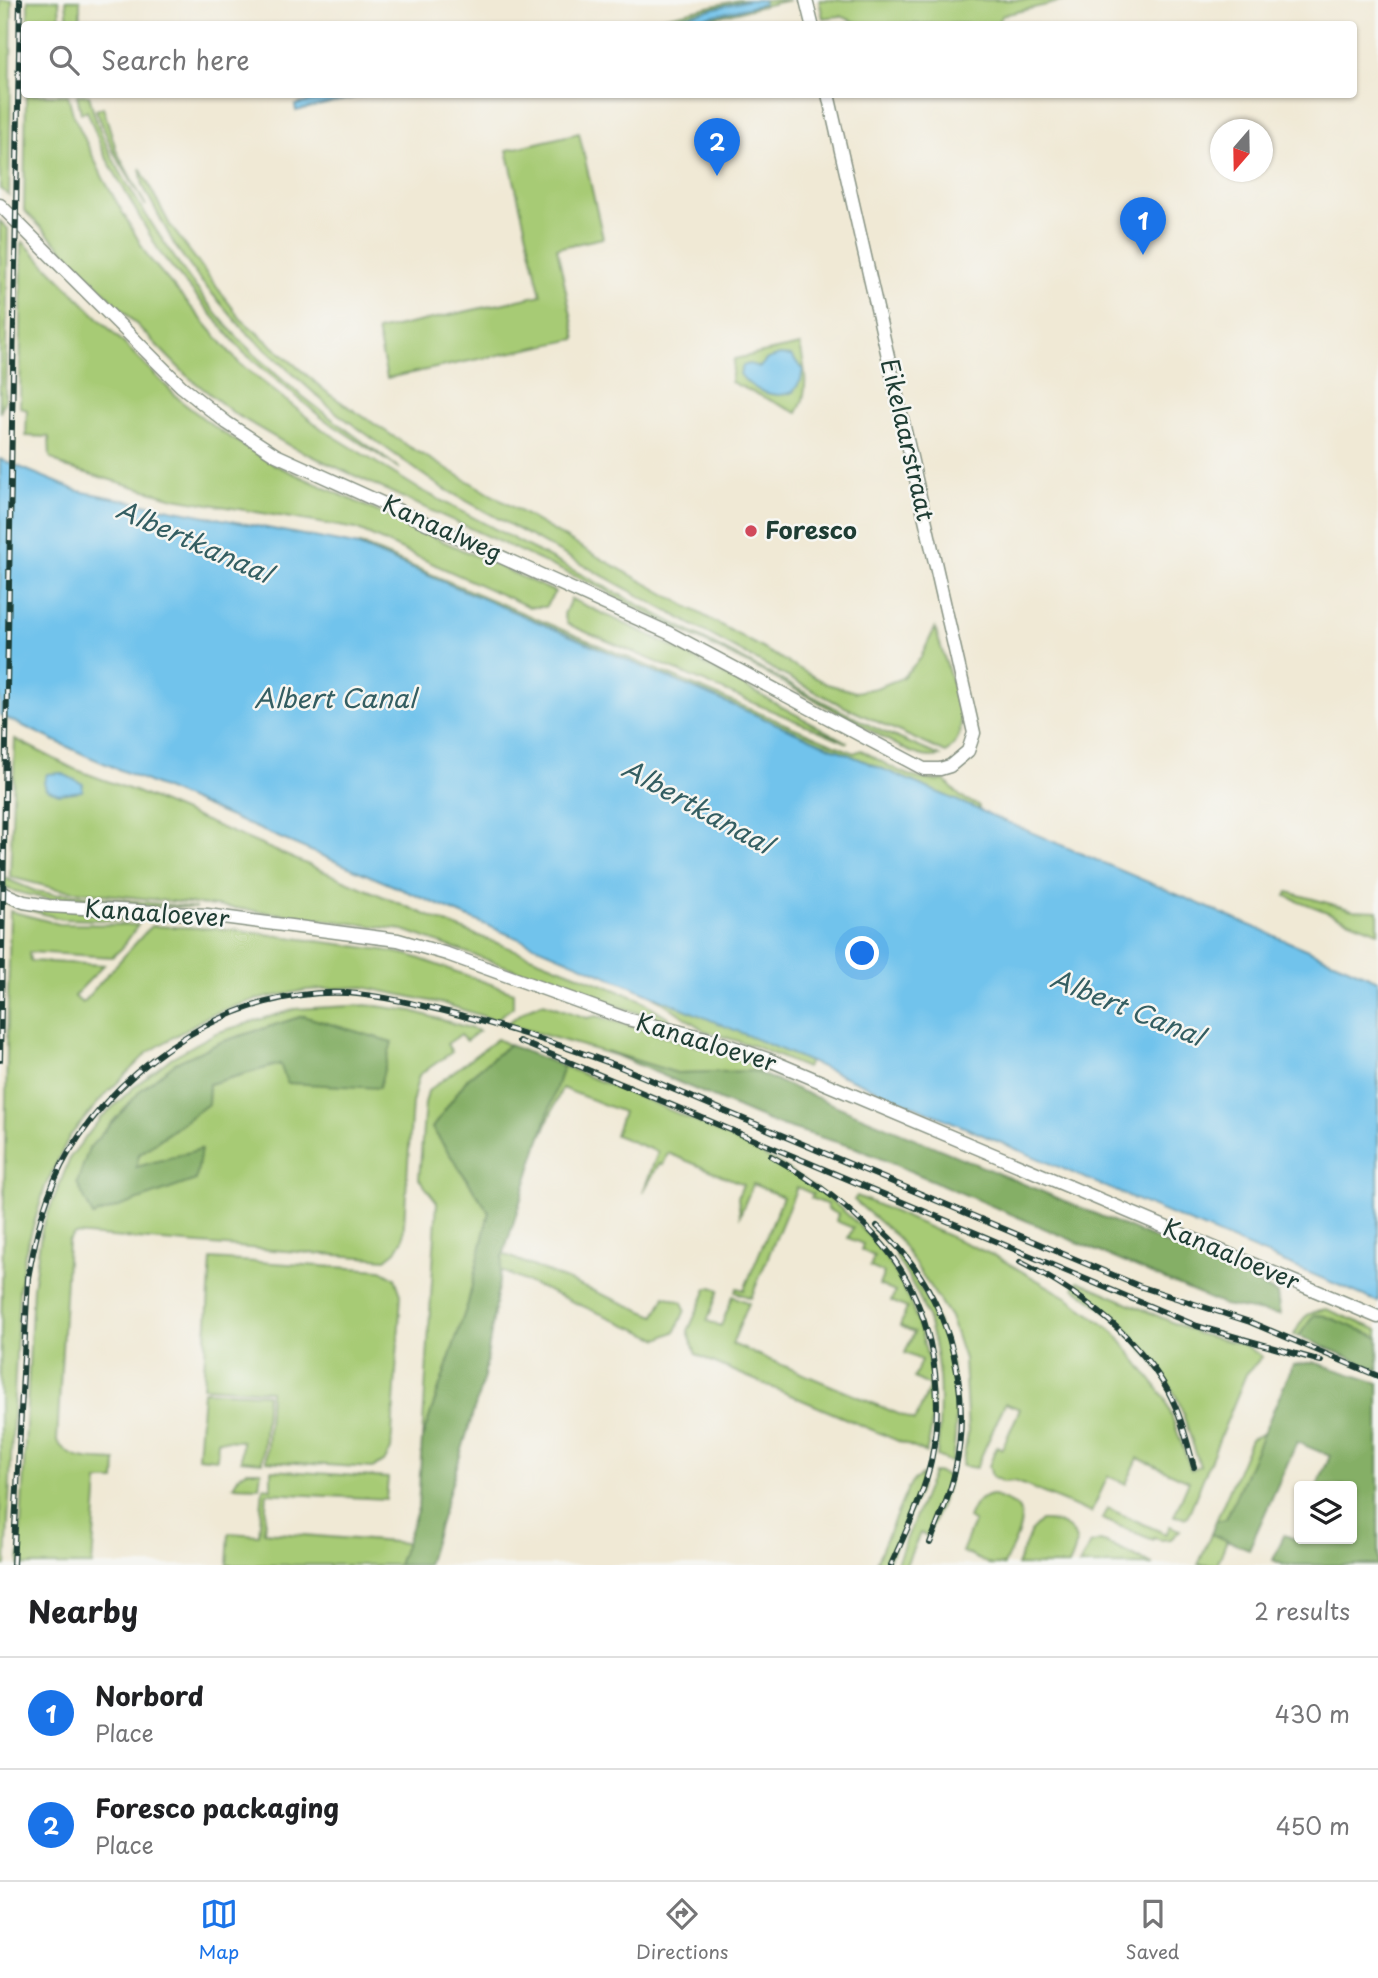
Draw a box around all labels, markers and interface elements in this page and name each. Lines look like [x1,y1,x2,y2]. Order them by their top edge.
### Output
search box [21,21,1357,98]
text: Search here [101,40,250,79]
icon: search [45,41,83,79]
pin: 2 [694,118,740,176]
north arrow [1210,119,1273,182]
pin: 1 [1120,197,1166,255]
street label: Eikelaarstraat [873,355,945,524]
street label: Kanaalweg [377,485,508,570]
water label: Albertkanaal [111,489,282,594]
place label: Foresco [765,511,857,547]
marker: Foresco [743,523,759,539]
water label: Albert Canal [254,678,420,717]
water label: Albertkanaal [616,748,783,865]
street label: Kanaaloever [83,889,231,935]
your location [845,936,879,970]
water label: Albert Canal [1045,958,1214,1056]
street label: Kanaaloever [632,1003,781,1080]
street label: Kanaaloever [1158,1208,1306,1298]
map controls [1294,1481,1357,1544]
button: layers [1294,1481,1357,1544]
text: Nearby [28,1588,138,1633]
text: 2 results [1254,1593,1350,1628]
text: Norbord [95,1676,204,1715]
text: 1 [46,1696,57,1731]
text: 430 m [1275,1696,1350,1731]
text: Place [95,1715,154,1750]
text: Foresco packaging [95,1788,339,1827]
text: 2 [43,1808,59,1843]
text: 450 m [1276,1808,1350,1843]
text: Place [95,1827,154,1862]
tab: Map [199,1895,239,1965]
tab: Directions [636,1895,729,1965]
tab: Saved [1126,1895,1179,1965]

